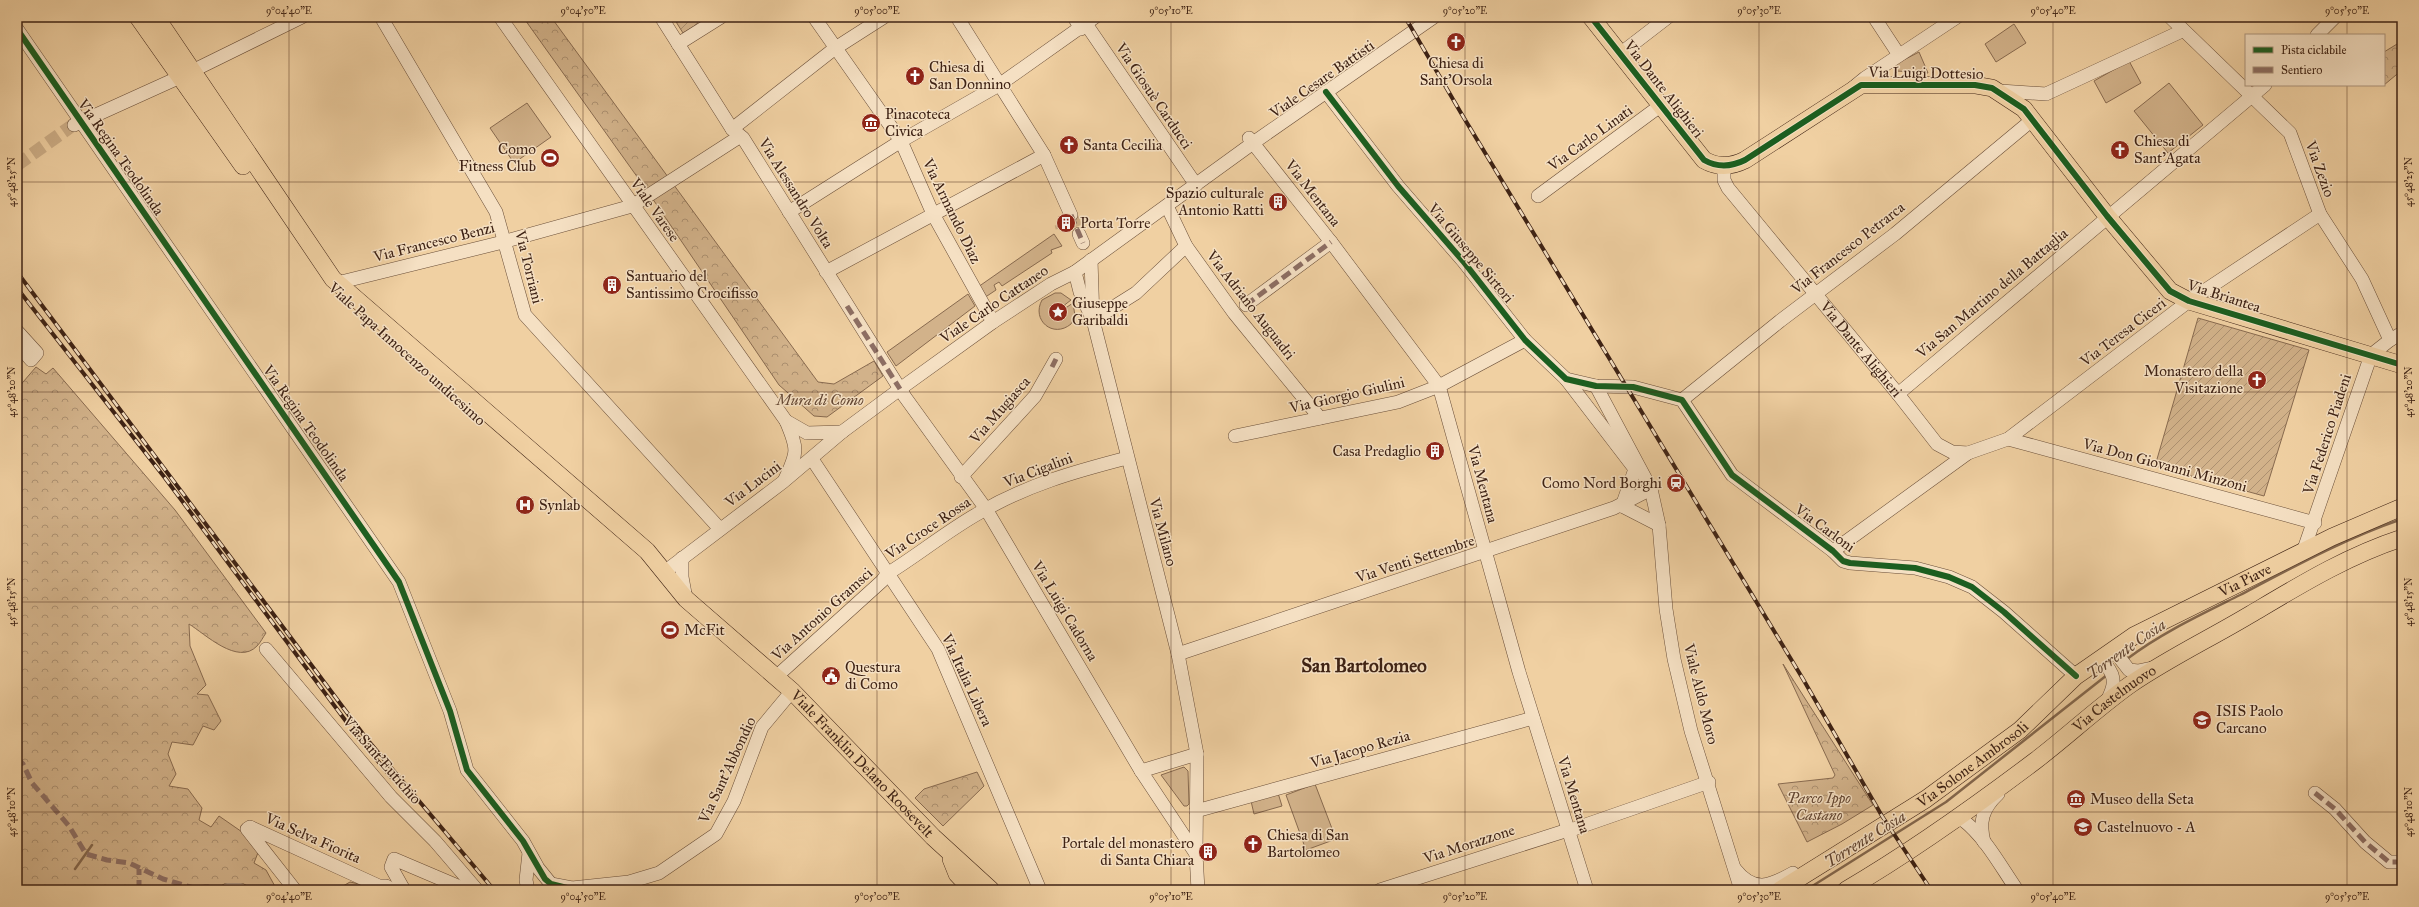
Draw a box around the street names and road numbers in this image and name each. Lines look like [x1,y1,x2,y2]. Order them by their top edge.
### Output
street label: Viale Cesare Battisti [1265,36,1378,122]
street label: Via Dante Alighieri [1620,36,1708,141]
street label: Via Giosuè Carducci [1111,39,1196,152]
street label: Via Luigi Dottesio [1867,63,1984,83]
street label: Via Regina Teodolinda [73,95,168,219]
street label: Via Carlo Linati [1543,101,1636,175]
street label: Via Alessandro Volta [754,134,837,252]
street label: Via Zezio [2301,138,2339,200]
street label: Via Armando Diaz [918,155,985,266]
street label: Via Mentana [1281,155,1345,231]
street label: Viale Varese [626,174,683,245]
street label: Via Francesco Petrarca [1787,198,1909,298]
street label: Via Giuseppe Sirtori [1423,199,1518,306]
street label: Via Francesco Benzi [371,218,496,266]
street label: Via San Martino della Battaglia [1912,224,2072,362]
street label: Via Torriani [511,228,547,305]
street label: Via Adriano Auguadri [1202,246,1299,363]
street label: Viale Carlo Cattaneo [936,261,1052,348]
street label: Via Briantea [2184,275,2264,317]
street label: Viale Papa Innocenzo undicesimo [324,278,489,430]
street label: Via Teresa Ciceri [2076,294,2169,371]
street label: Via Dante Alighieri [1816,297,1906,401]
street label: Via Regina Teodolinda [258,361,353,485]
street label: Via Federico Piadeni [2299,371,2355,497]
street label: Via Mugiasca [965,372,1034,448]
street label: Via Giorgio Giulini [1287,373,1406,417]
street label: Via Don Giovanni Minzoni [2080,434,2249,496]
street label: Via Mentana [1464,442,1502,526]
street label: Via Cigalini [1000,449,1075,492]
street label: Via Lucini [720,457,785,512]
street label: Via Croce Rossa [881,493,975,564]
street label: Via Milano [1145,495,1181,568]
street label: Via Carloni [1791,500,1859,556]
street label: Via Venti Settembre [1352,531,1477,587]
street label: Via Luigi Cadorna [1028,557,1102,665]
street label: Via Piave [2215,560,2274,601]
street label: Via Antonio Gramsci [767,564,876,665]
street label: Via Italia Libera [937,630,997,730]
street label: Viale Aldo Moro [1680,641,1722,746]
street label: Via Castelnuovo [2068,661,2160,736]
street label: Viale Franklin Delano Roosevelt [786,686,938,842]
street label: Via Sant'Eutichio [338,712,425,808]
street label: Via Sant'Abbondio [694,714,760,827]
street label: Via Solone Ambrosoli [1913,718,2032,812]
street label: Via Jacopo Rezia [1307,726,1413,773]
street label: Via Mentana [1553,753,1594,836]
street label: Via Selva Fiorita [262,809,364,867]
street label: Via Morazzone [1420,821,1517,868]

